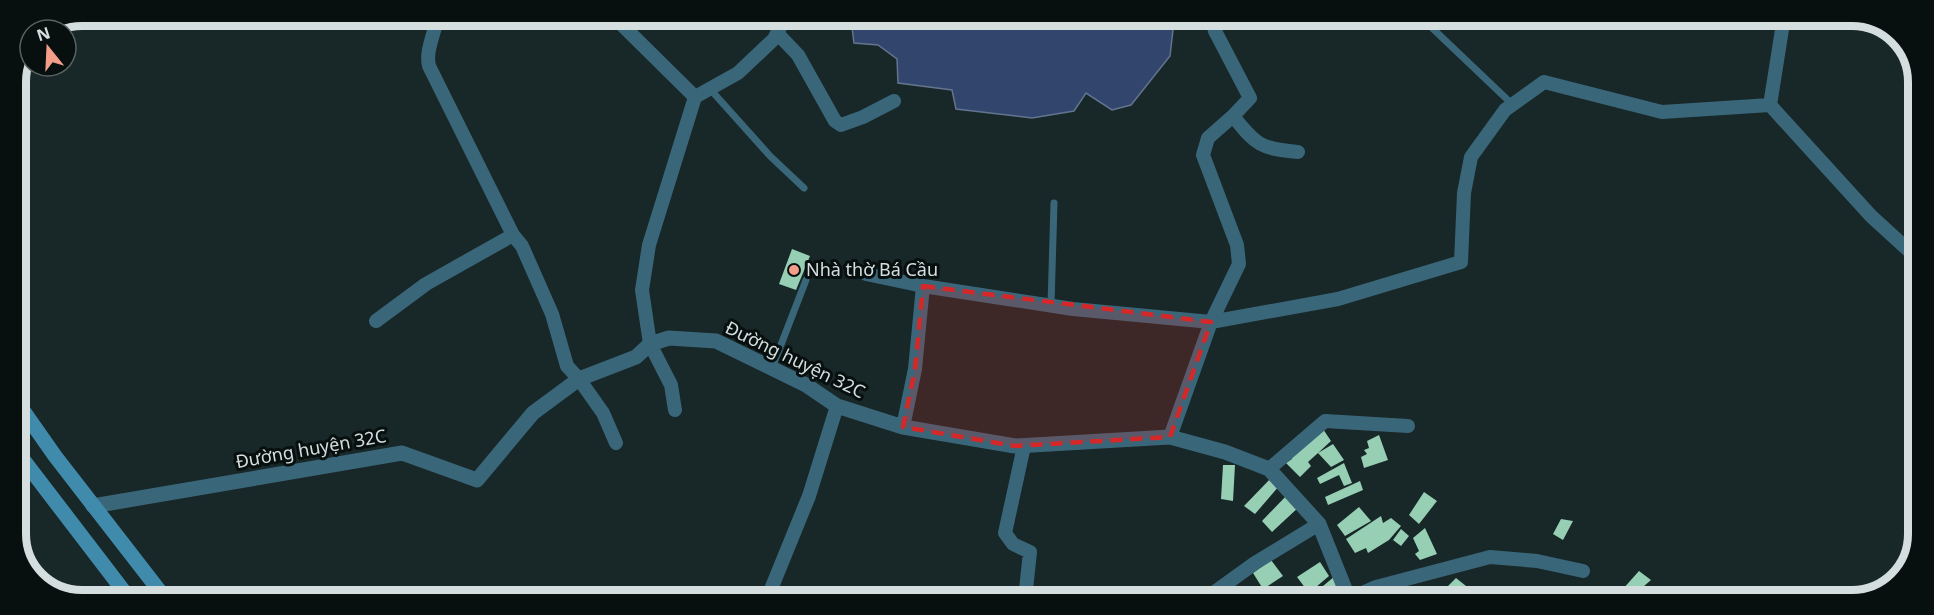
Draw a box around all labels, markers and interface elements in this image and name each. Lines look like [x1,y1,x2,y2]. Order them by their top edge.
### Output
north arrow [18,18,78,78]
text: N [34,21,53,46]
place label: Nhà thờ Bá Cầu [806,257,938,281]
marker: Nhà thờ Bá Cầu [787,263,801,277]
street label: Đường huyện 32C [722,315,869,403]
street label: Đường huyện 32C [234,423,388,473]

